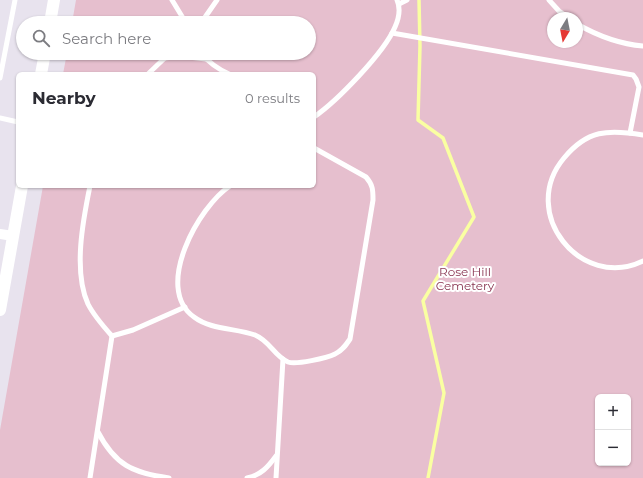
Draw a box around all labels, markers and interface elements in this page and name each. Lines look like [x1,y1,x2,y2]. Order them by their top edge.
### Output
north arrow [547,12,583,48]
search box [16,16,316,60]
icon: search [30,27,52,49]
text: Search here [62,29,151,48]
text: Nearby [32,88,96,108]
text: 0 results [245,90,300,106]
park label: Rose Hill Cemetery [436,264,495,293]
map controls [595,394,631,466]
button: + [595,394,631,430]
button: − [595,430,631,466]

